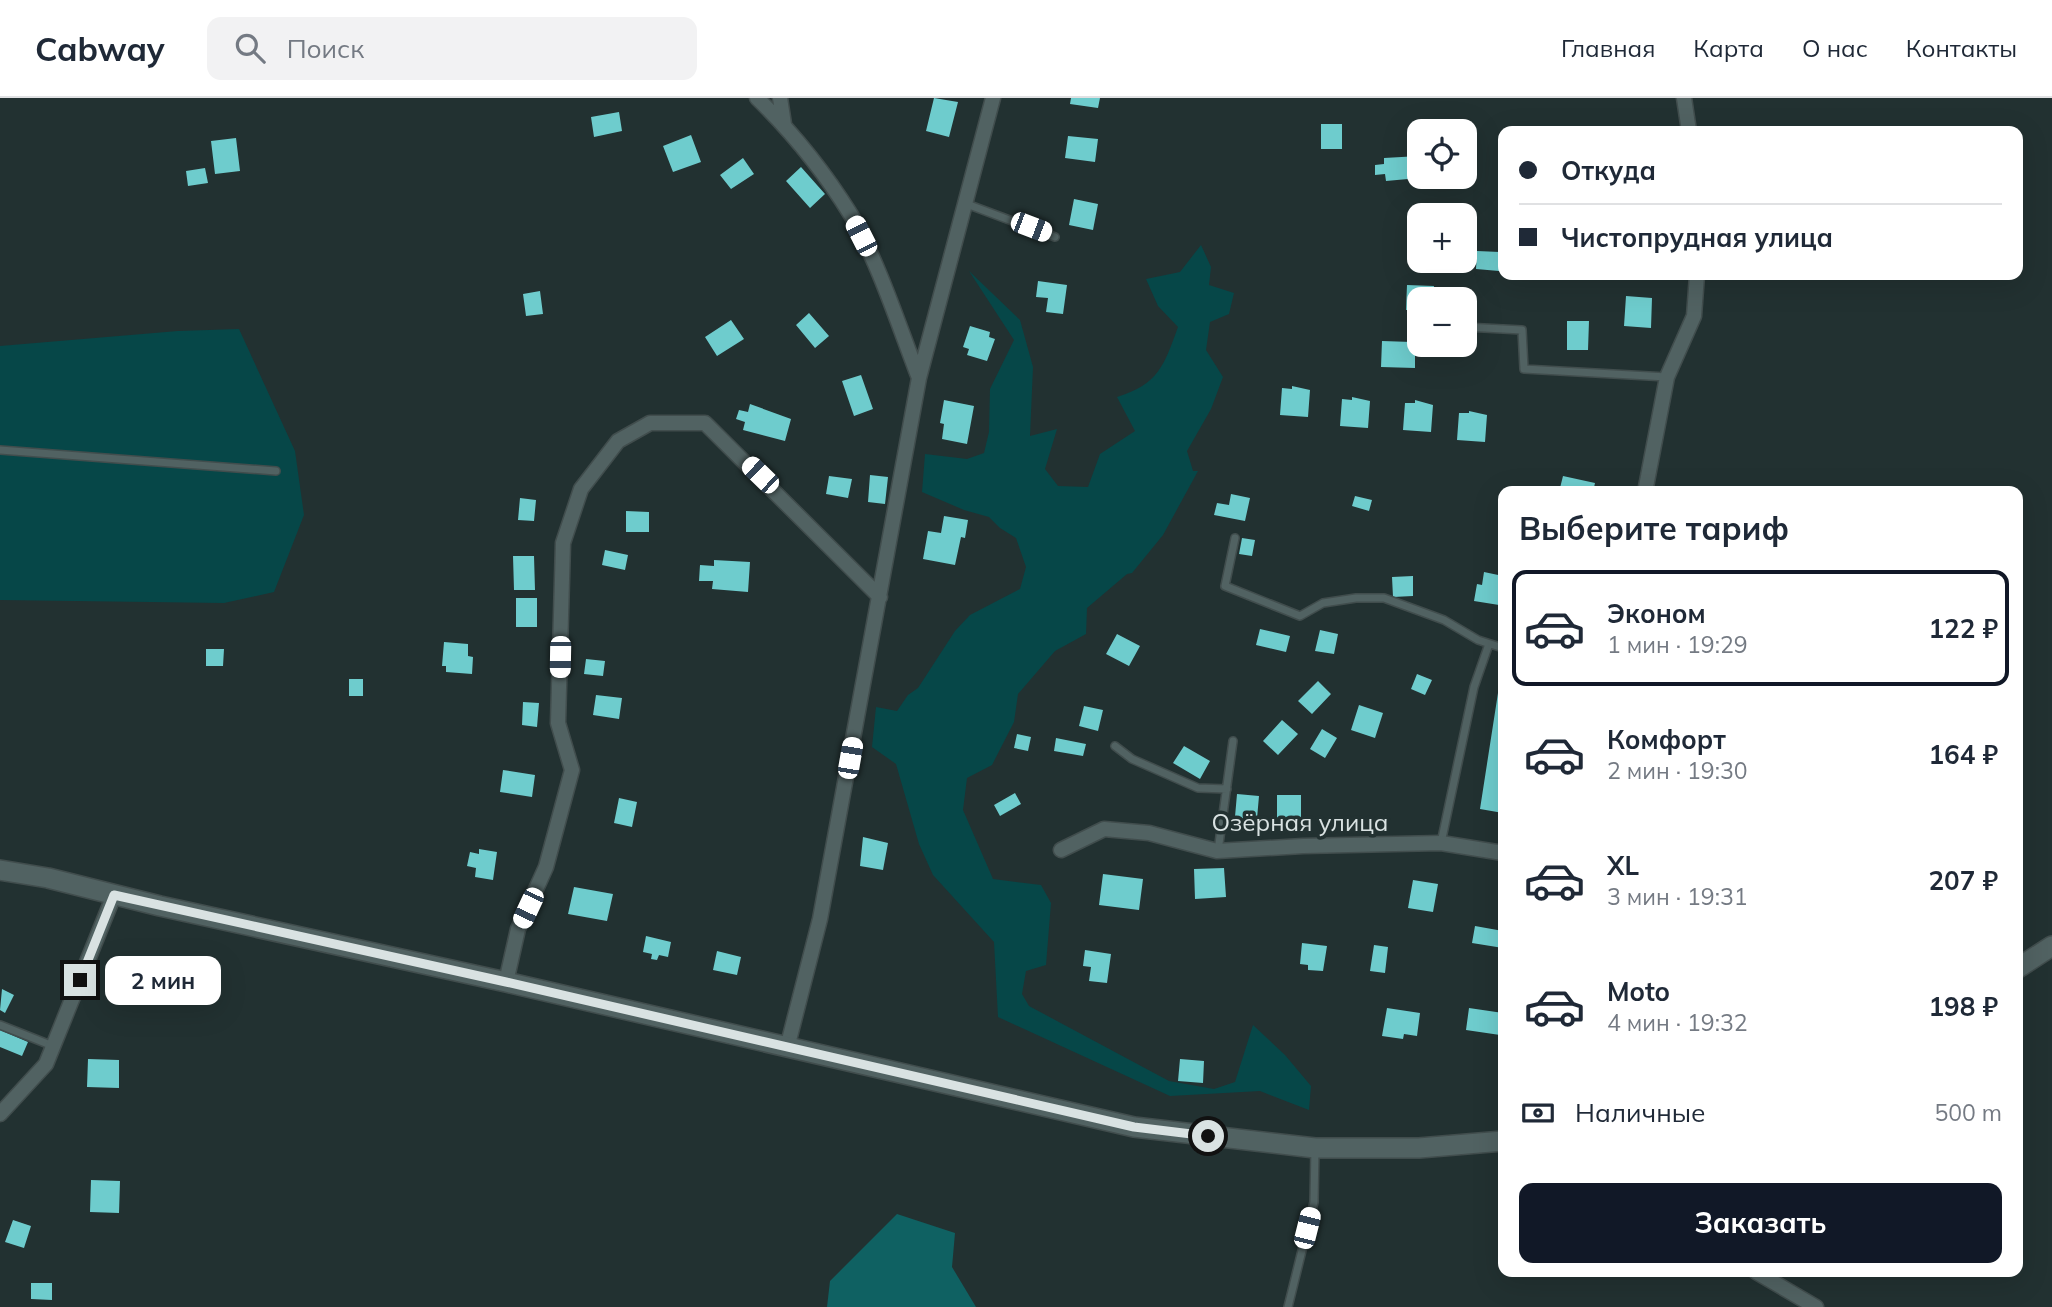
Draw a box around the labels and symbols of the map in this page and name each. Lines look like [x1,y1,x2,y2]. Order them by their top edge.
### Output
car [1008,210,1055,244]
car [843,213,880,259]
car [738,453,783,497]
car [550,636,571,678]
car [837,735,864,781]
street label: Озёрная улица [1211,807,1389,837]
car [510,885,547,931]
callout: 2 мин [104,956,220,1004]
route end [64,964,96,996]
route start [1192,1120,1224,1152]
car [1292,1205,1323,1251]

